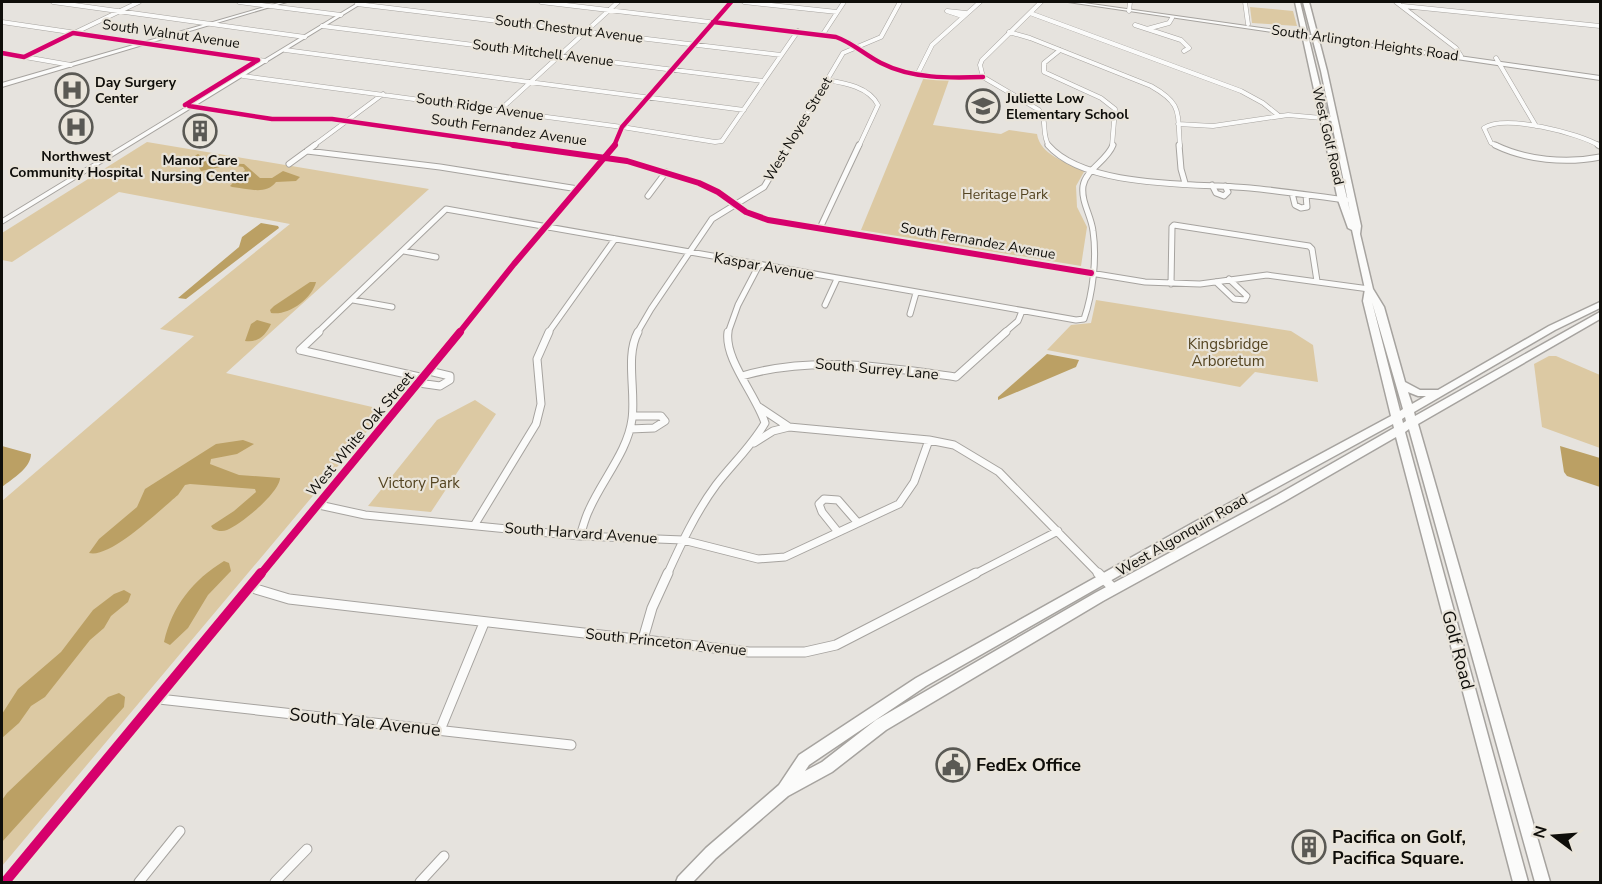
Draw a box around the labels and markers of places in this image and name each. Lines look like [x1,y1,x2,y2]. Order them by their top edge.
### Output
hospital icon: Day Surgery Center [54,72,90,108]
place label: Day Surgery Center [95,73,177,108]
school or university icon: Juliette Low Elementary School [965,88,1001,124]
place label: Juliette Low Elementary School [1005,89,1129,124]
hospital icon: Northwest Community Hospital [58,109,94,145]
building icon: Manor Care Nursing Center [182,113,218,149]
place label: Northwest Community Hospital [9,147,143,182]
place label: Manor Care Nursing Center [151,151,250,186]
public building icon: FedEx Office [935,747,971,783]
place label: FedEx Office [976,753,1081,777]
place label: Pacifica on Golf, Pacifica Square. [1332,825,1466,870]
building icon: Pacifica on Golf, Pacifica Square. [1291,829,1327,865]

